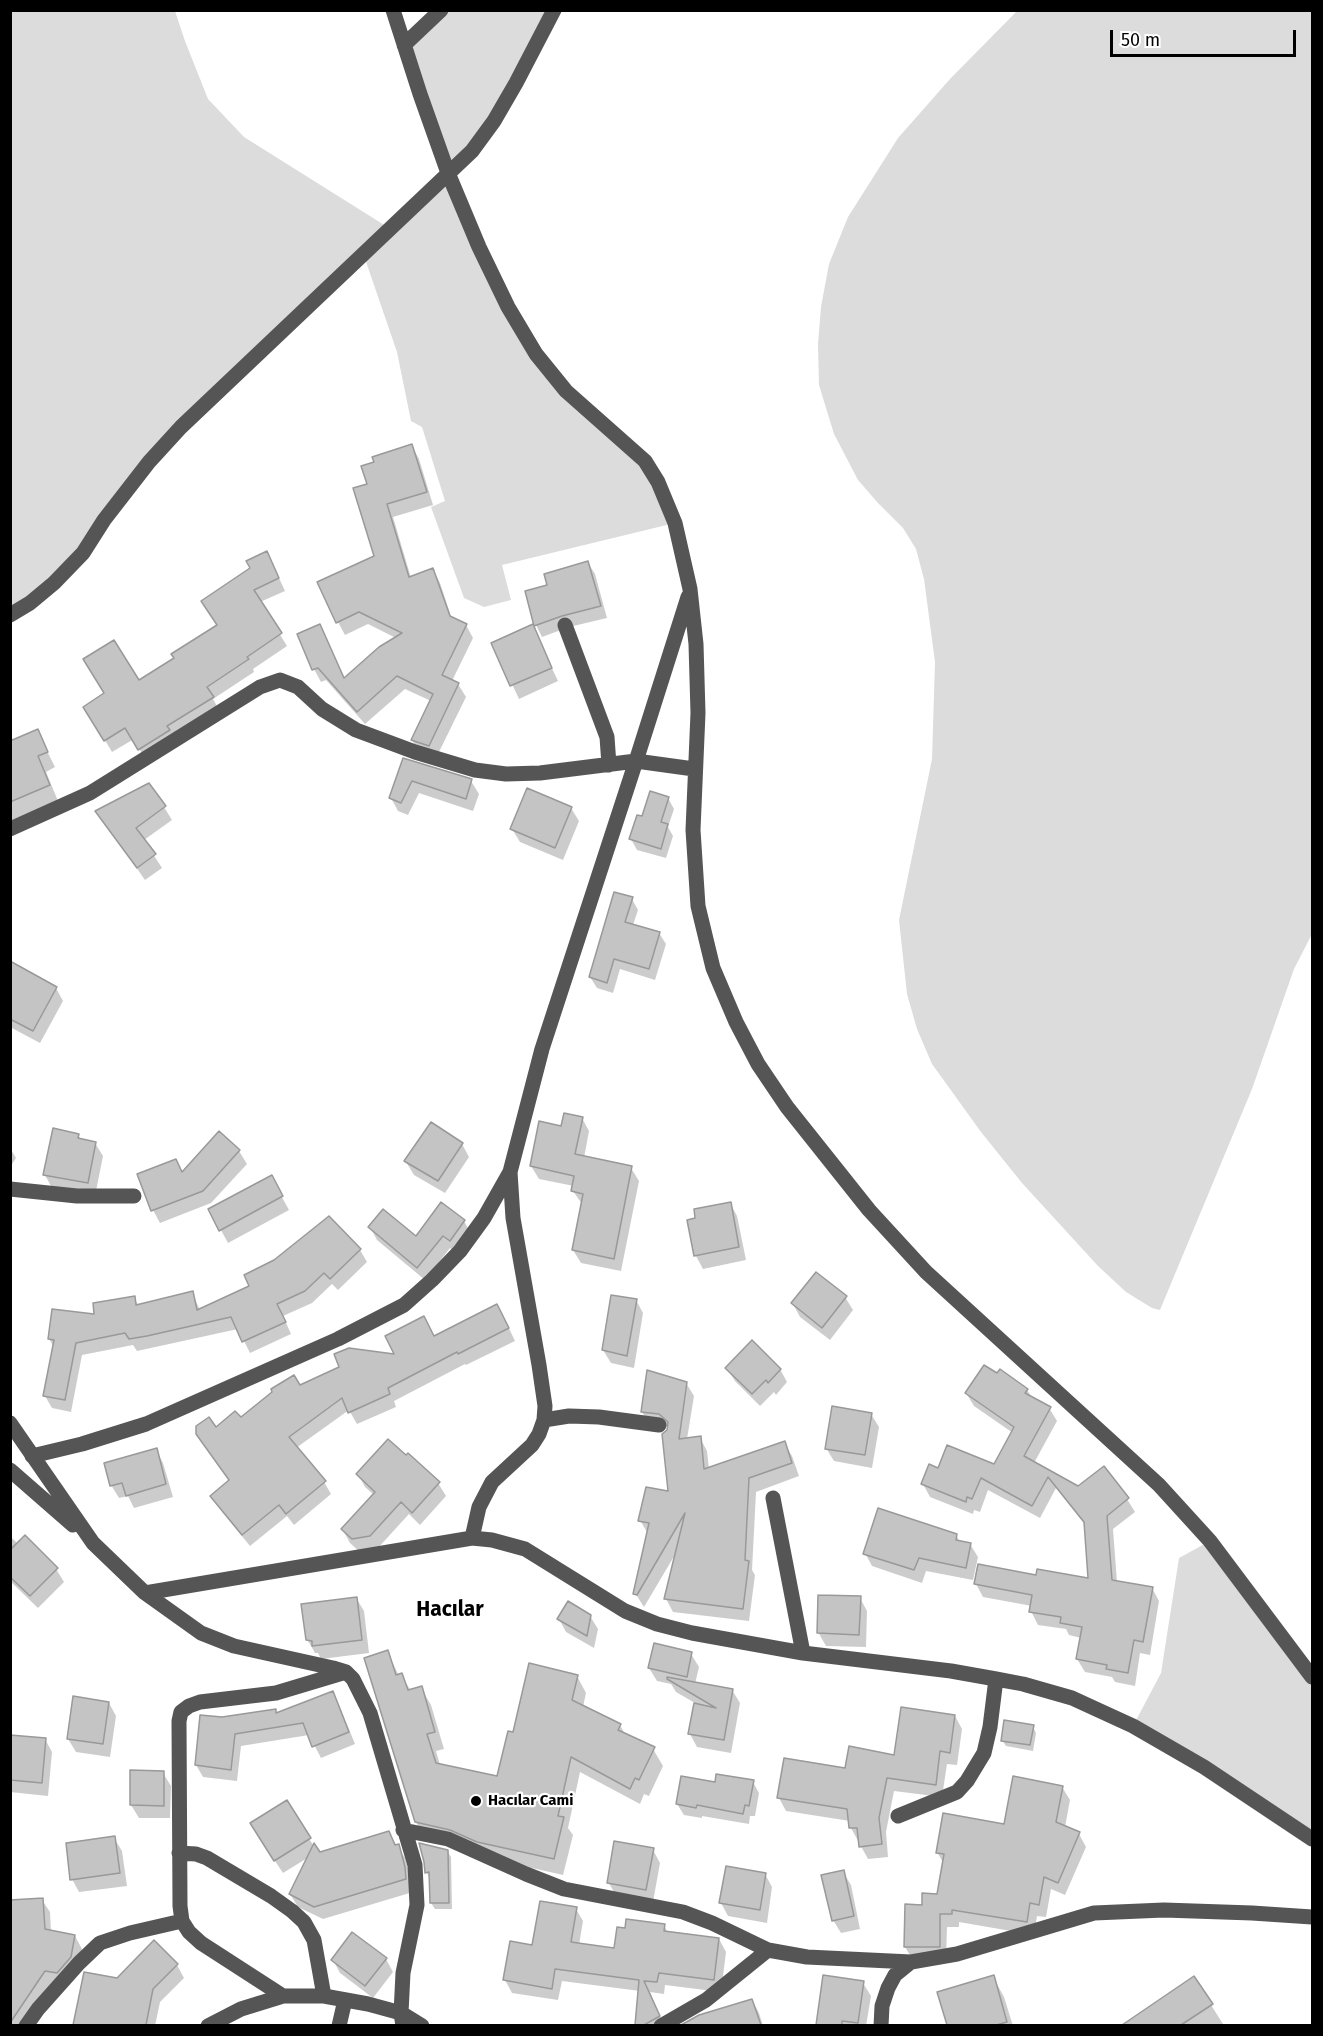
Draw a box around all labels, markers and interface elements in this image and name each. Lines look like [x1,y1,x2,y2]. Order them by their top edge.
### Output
scale bar [1113,18,1299,56]
text: 50 m [1121,29,1160,51]
district label: Hacılar [416,1597,484,1623]
place label: Hacılar Cami [488,1792,573,1810]
marker: Hacılar Cami [469,1794,483,1808]

